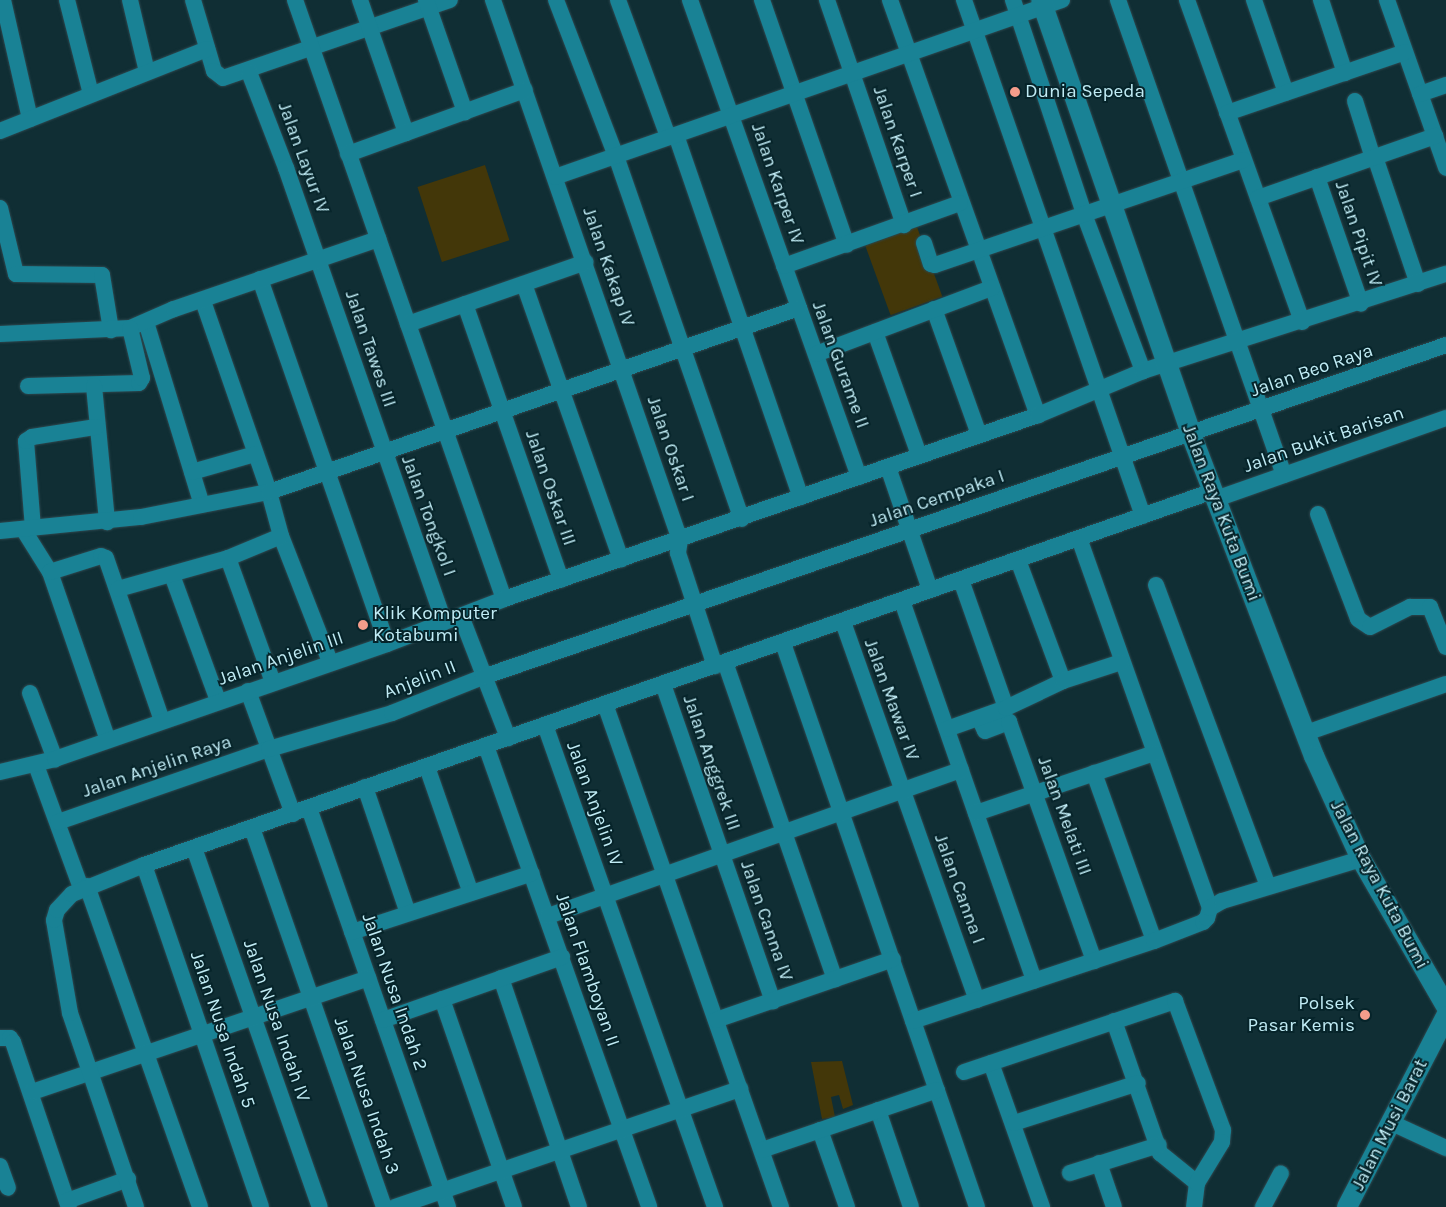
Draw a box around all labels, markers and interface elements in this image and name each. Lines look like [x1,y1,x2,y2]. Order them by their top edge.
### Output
place label: Dunia Sepeda [1025,81,1145,103]
street label: Jalan Karper I [867,83,927,201]
marker: Dunia Sepeda [1009,86,1021,98]
street label: Jalan Layur IV [272,99,334,217]
street label: Jalan Karper IV [746,120,808,248]
street label: Jalan Pipit IV [1329,178,1387,290]
street label: Jalan Kakap IV [577,204,639,330]
street label: Jalan Tawes III [339,288,401,410]
street label: Jalan Gurame II [806,298,874,432]
street label: Jalan Beo Raya [1248,339,1376,403]
street label: Jalan Oskar I [641,393,699,505]
street label: Jalan Bukit Barisan [1241,402,1407,478]
street label: Jalan Raya Kuta Bumi [1177,421,1265,605]
street label: Jalan Oskar III [520,427,580,549]
street label: Jalan Tongkol I [396,453,460,579]
street label: Jalan Cempaka I [866,465,1008,533]
place label: Klik Komputer Kotabumi [373,603,497,647]
marker: Klik Komputer Kotabumi [357,619,369,631]
street label: Jalan Anjelin III [215,627,347,691]
street label: Jalan Mawar IV [858,636,924,764]
street label: Anjelin II [381,656,459,704]
street label: Jalan Anggrek III [677,692,745,834]
street label: Jalan Anjelin Raya [79,731,235,803]
street label: Jalan Anjelin IV [561,739,627,869]
street label: Jalan Melati III [1032,753,1096,879]
street label: Jalan Raya Kuta Bumi [1325,797,1433,973]
street label: Jalan Canna I [929,831,989,947]
street label: Jalan Canna IV [735,858,797,984]
street label: Jalan Flamboyan II [550,890,624,1050]
street label: Jalan Nusa Indah 2 [356,910,432,1074]
street label: Jalan Nusa Indah IV [238,937,314,1105]
street label: Jalan Nusa Indah 5 [184,948,260,1112]
place label: Polsek Pasar Kemis [1247,993,1355,1037]
marker: Polsek Pasar Kemis [1359,1009,1371,1021]
street label: Jalan Nusa Indah 3 [328,1014,404,1178]
street label: Jalan Musi Barat [1347,1056,1433,1194]

